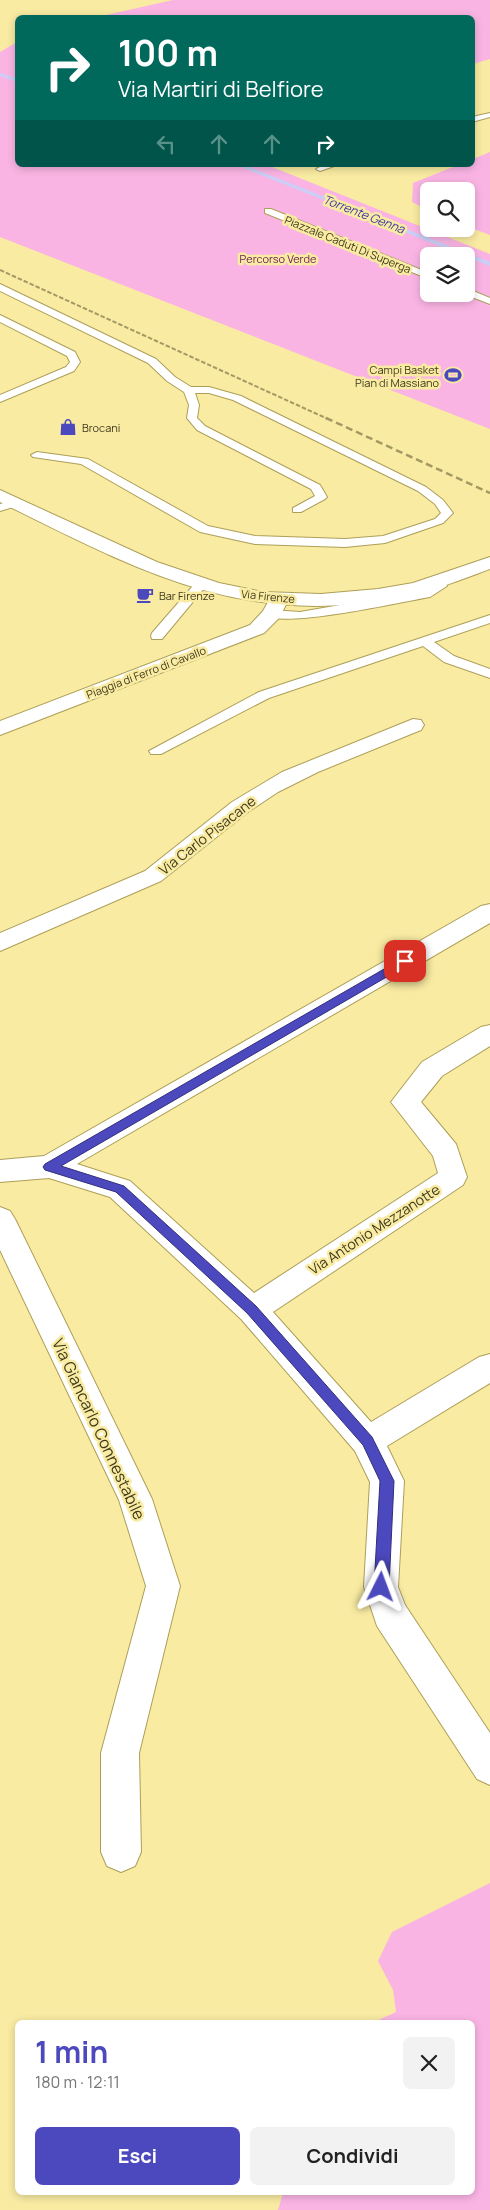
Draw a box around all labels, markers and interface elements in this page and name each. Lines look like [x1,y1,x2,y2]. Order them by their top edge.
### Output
text: 100 m [118,29,218,77]
icon: right [35,35,100,100]
text: Via Martiri di Belfiore [118,74,324,104]
icon: left [152,130,180,158]
icon: ahead [205,130,233,158]
icon: ahead [258,130,286,158]
icon: right [311,130,339,158]
map controls [420,182,475,302]
button: search [420,182,475,237]
water label: Torrente Genna [321,191,408,238]
street label: Piazzale Caduti Di Superga [283,212,413,276]
button: layers [420,247,475,302]
park label: Percorso Verde [240,251,317,266]
place label: Campi Basket Pian di Massiano [355,362,439,390]
sports icon: Campi Basket Pian di Massiano [443,365,463,385]
shop icon: Brocani [58,417,78,437]
place label: Brocani [82,420,120,435]
cafe icon: Bar Firenze [135,585,155,605]
street label: Via Firenze [240,586,296,606]
place label: Bar Firenze [159,588,215,603]
street label: Piaggia di Ferro di Cavallo [84,642,208,702]
street label: Via Carlo Pisacane [155,791,259,879]
pin [384,940,426,982]
icon: arrive [391,947,419,975]
street label: Via Antonio Mezzanotte [305,1179,443,1279]
street label: Via Giancarlo Connestabile [47,1335,151,1523]
position arrow [354,1560,406,1612]
text: 1 min [35,2031,108,2072]
button: close [403,2037,455,2089]
text: 180 m · 12:11 [35,2071,120,2093]
button: Esci [35,2127,240,2185]
button: Condividi [250,2127,455,2185]

